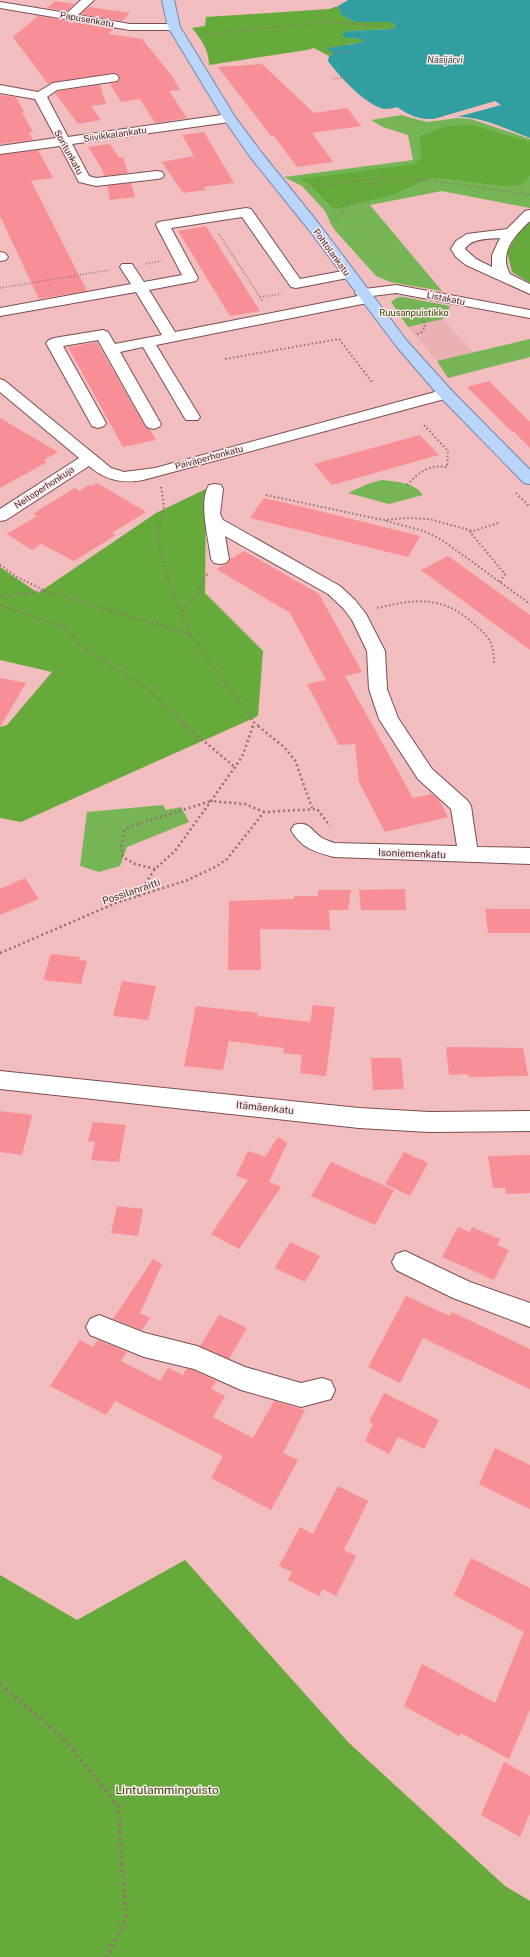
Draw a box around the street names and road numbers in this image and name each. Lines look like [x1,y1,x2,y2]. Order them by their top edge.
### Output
street label: Papusenkatu [59,9,115,29]
street label: Siivikkalankatu [83,124,147,144]
street label: Soritunkatu [52,128,86,176]
street label: Pohtolankatu [311,226,353,278]
street label: Listakatu [426,289,466,307]
street label: Päiväperhonkatu [174,443,244,471]
street label: Neitoperhonkuja [12,463,76,511]
street label: Isoniemenkatu [378,846,446,860]
street label: Possilanraitti [101,876,161,906]
street label: Itämäenkatu [235,1098,295,1116]

